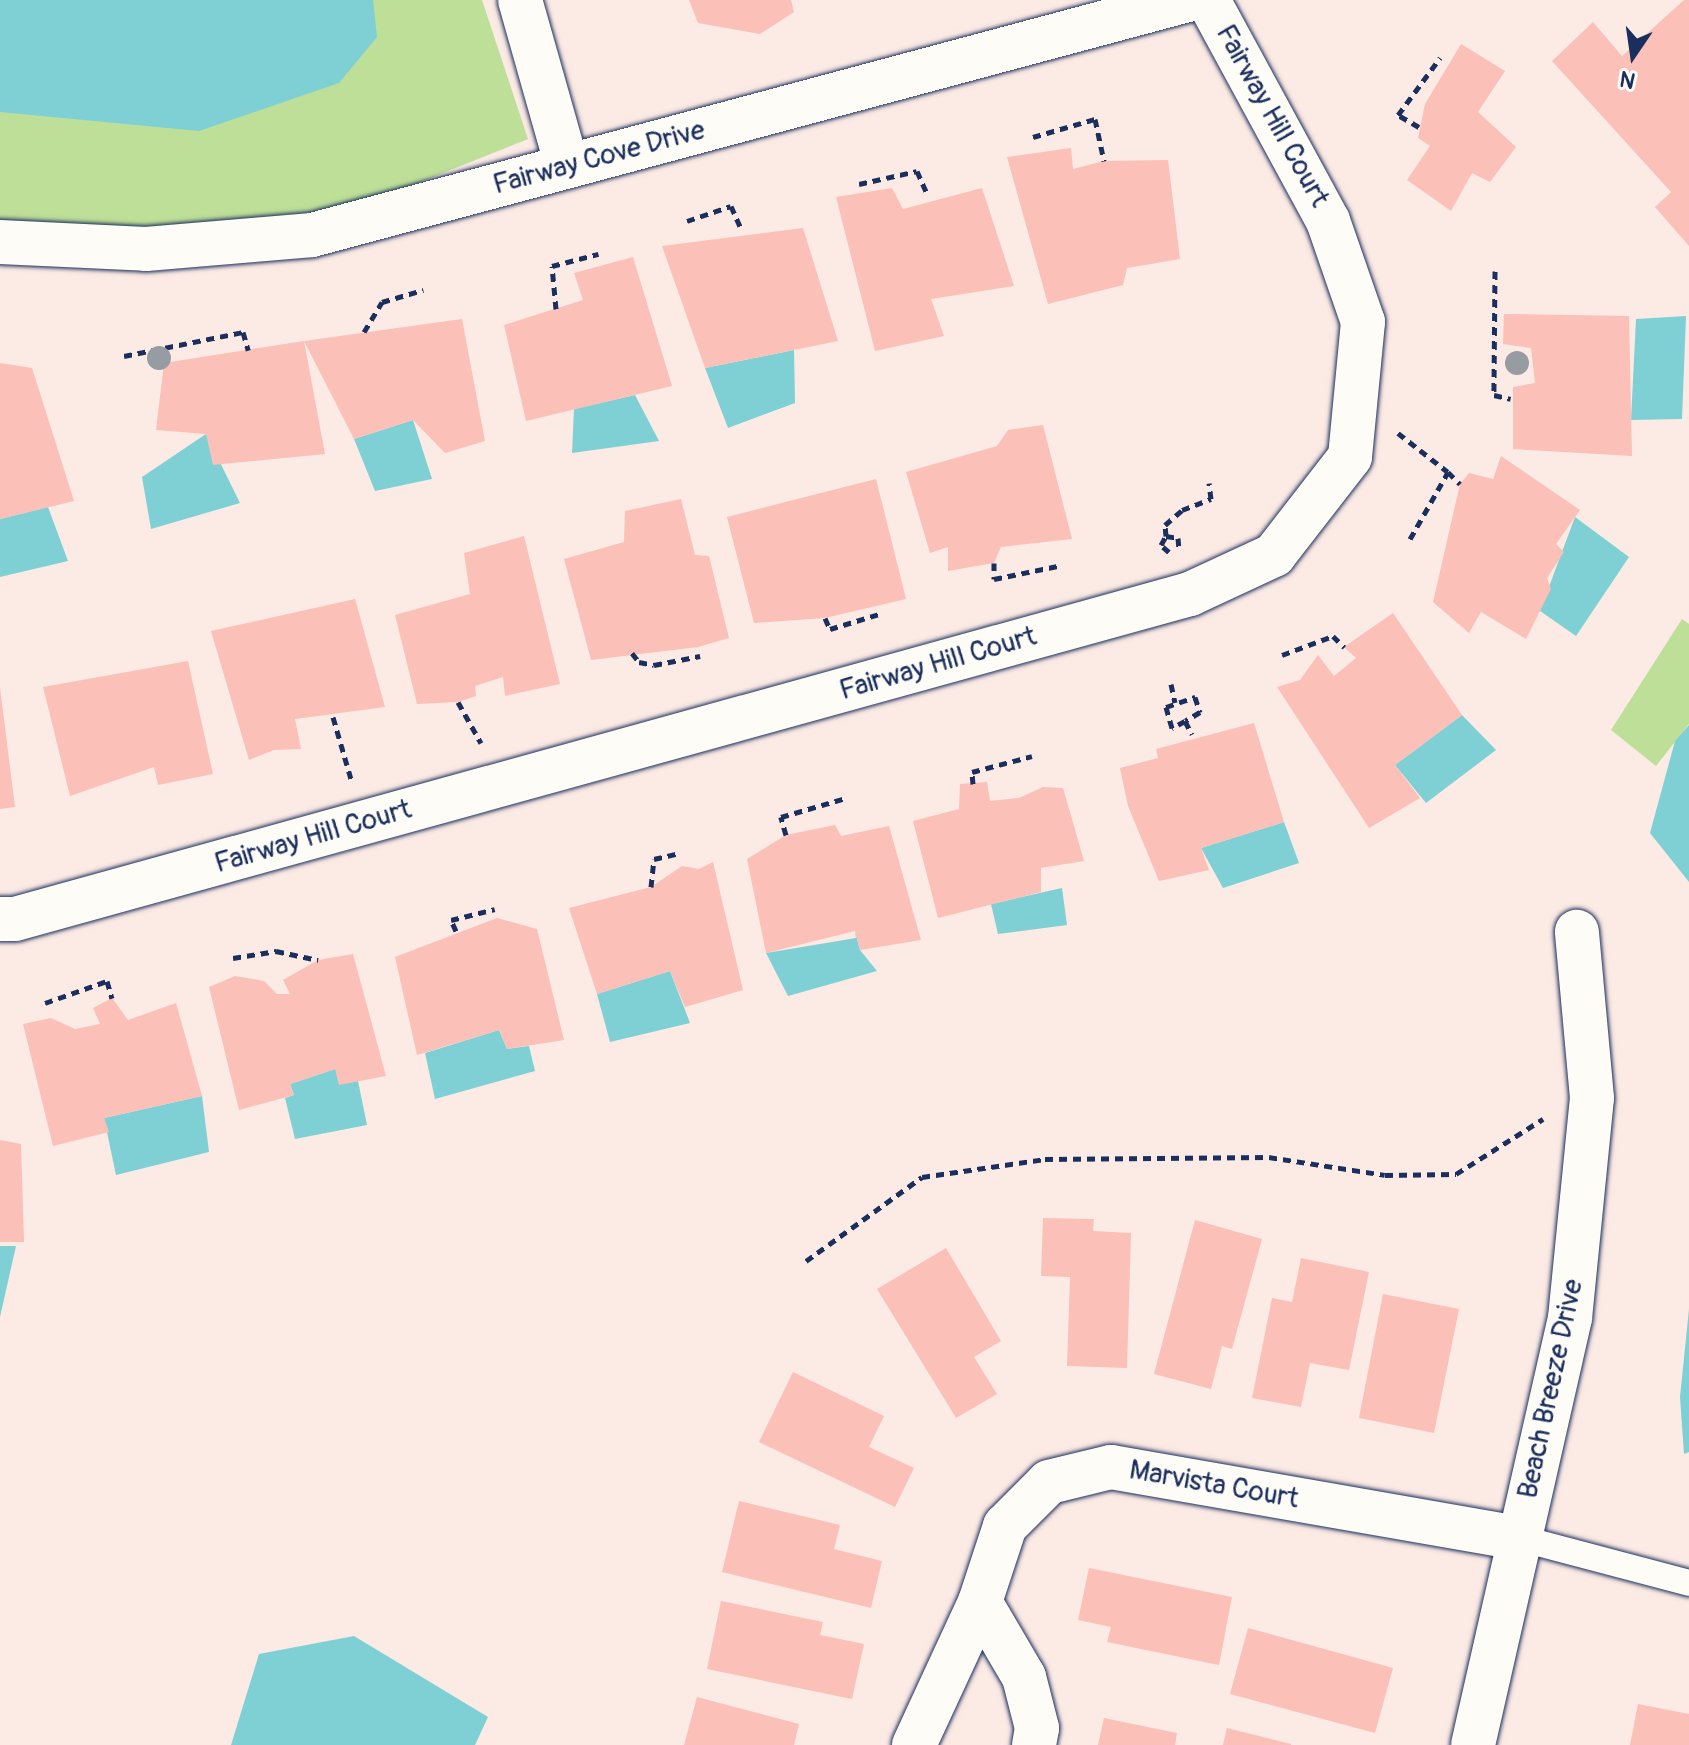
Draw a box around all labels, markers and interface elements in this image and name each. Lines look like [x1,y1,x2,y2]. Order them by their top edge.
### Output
north arrow [1593,16,1673,96]
street label: Fairway Hill Court [1208,19,1336,213]
text: N [1617,64,1638,95]
street label: Fairway Cove Drive [490,114,708,202]
street label: Fairway Hill Court [836,620,1040,708]
street label: Fairway Hill Court [211,793,415,881]
street label: Beach Breeze Drive [1511,1276,1591,1502]
street label: Marvista Court [1127,1454,1301,1516]

